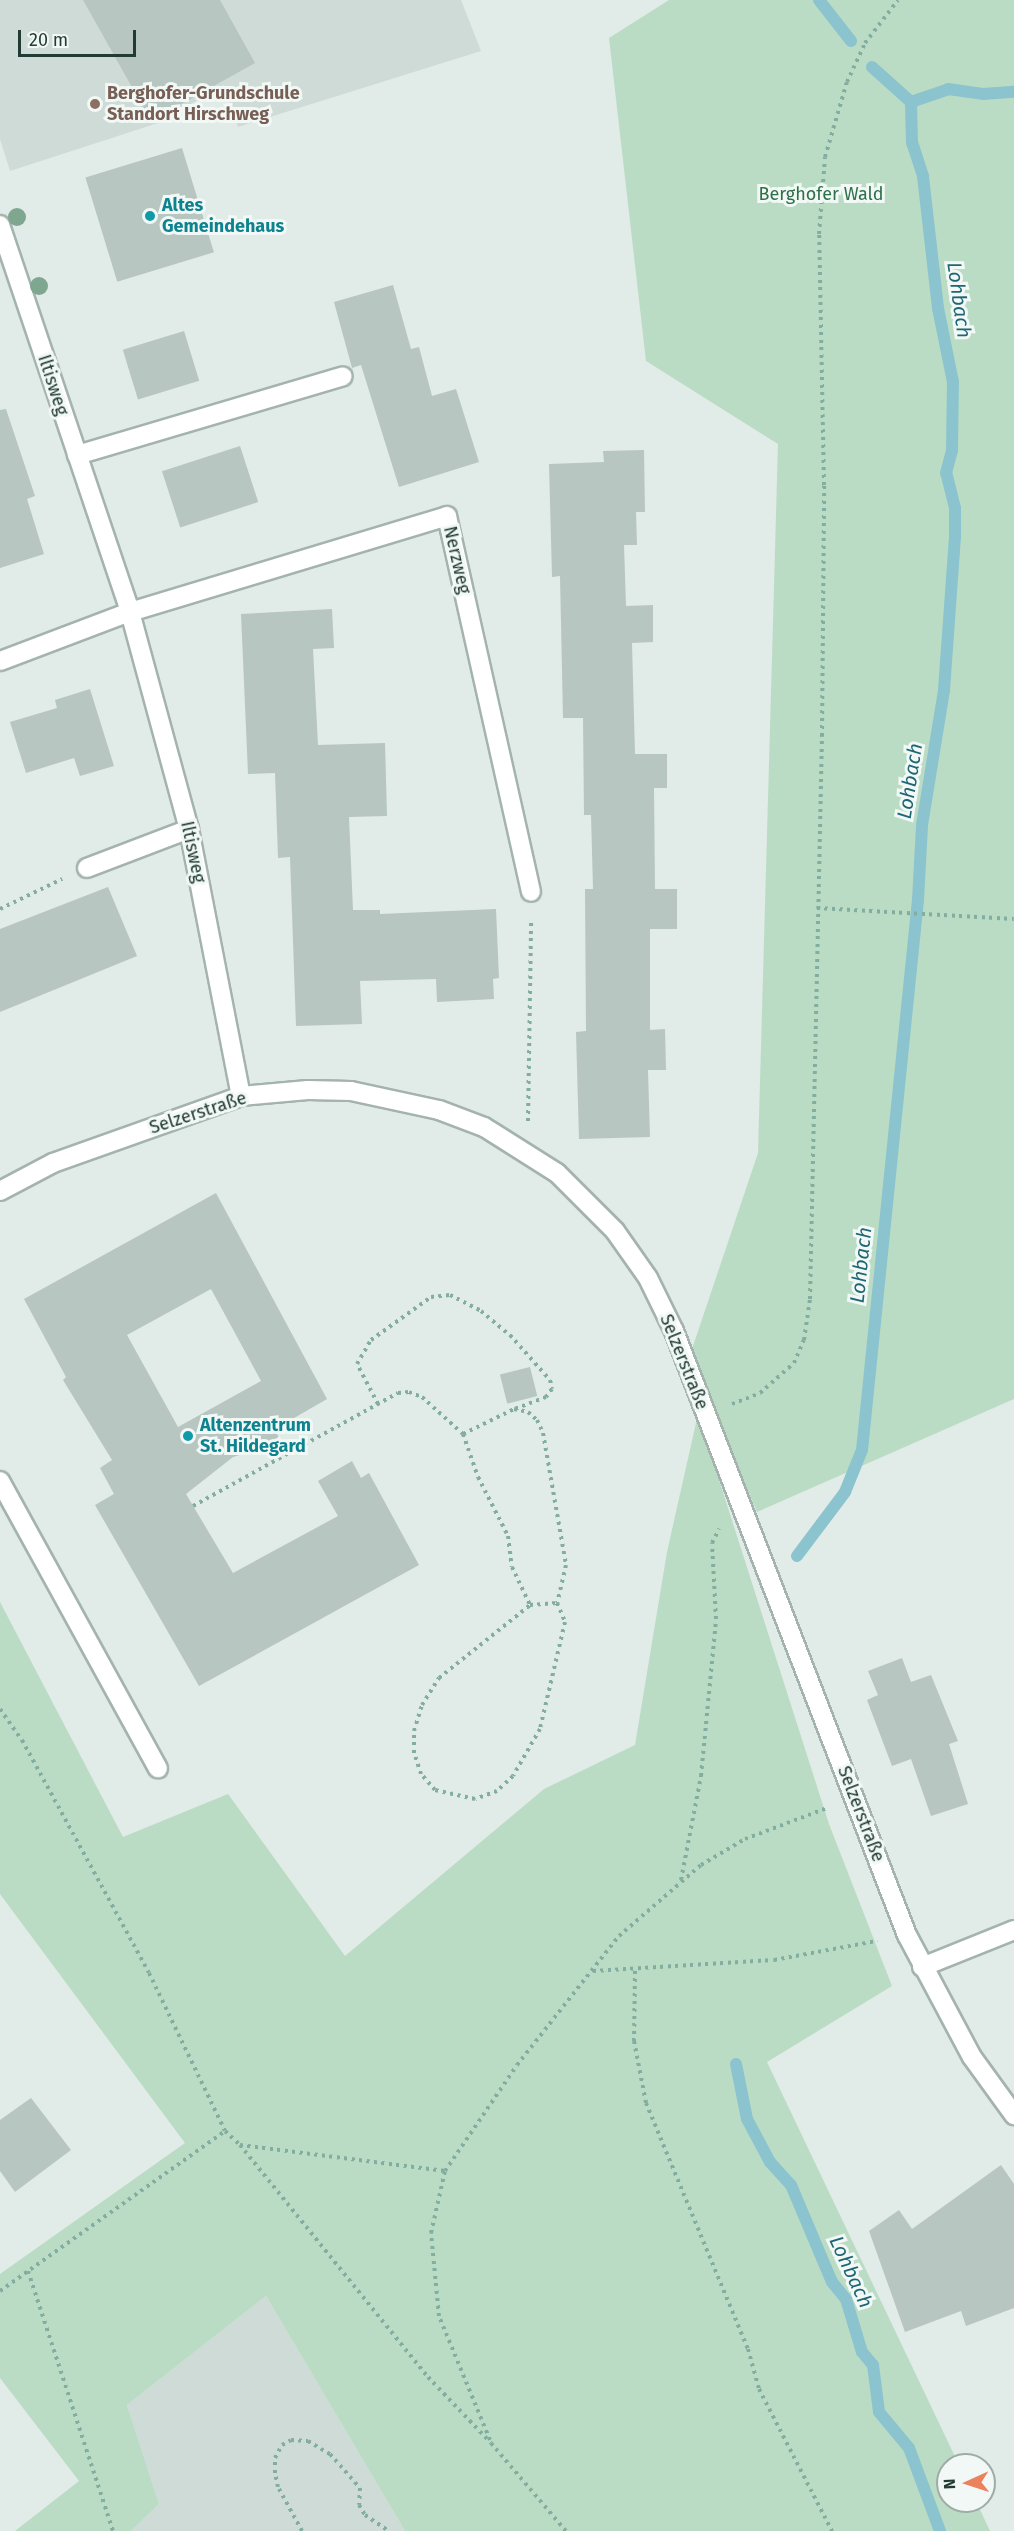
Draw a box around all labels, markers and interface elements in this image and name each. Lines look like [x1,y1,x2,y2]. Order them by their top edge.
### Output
scale bar [21,18,140,56]
text: 20 m [29,29,68,51]
place label: Berghofer-Grundschule Standort Hirschweg [107,83,300,125]
marker: Berghofer-Grundschule Standort Hirschweg [88,97,102,111]
park label: Berghofer Wald [758,183,884,205]
place label: Altes Gemeindehaus [162,195,284,238]
marker: Altes Gemeindehaus [143,209,157,223]
water label: Lohbach [942,260,976,340]
street label: Iltisweg [33,352,73,418]
street label: Nerzweg [439,524,475,596]
water label: Lohbach [892,741,928,821]
street label: Iltisweg [176,819,210,885]
street label: Selzerstraße [147,1087,249,1139]
water label: Lohbach [845,1226,877,1304]
street label: Selzerstraße [655,1311,713,1413]
place label: Altenzentrum St. Hildegard [200,1415,311,1458]
marker: Altenzentrum St. Hildegard [181,1429,195,1443]
street label: Selzerstraße [833,1763,889,1865]
water label: Lohbach [824,2232,878,2312]
north arrow [936,2453,996,2513]
text: N [940,2478,959,2490]

